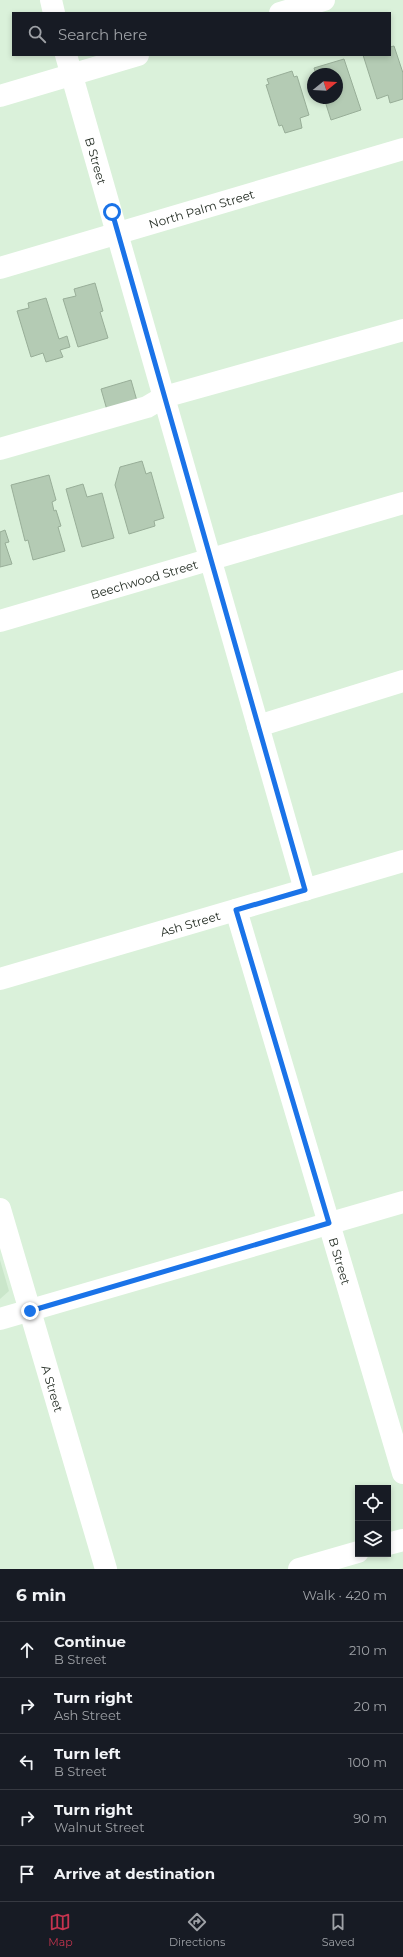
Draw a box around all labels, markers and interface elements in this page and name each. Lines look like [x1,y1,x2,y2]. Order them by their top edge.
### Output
search box [12,12,391,56]
icon: search [26,23,48,45]
text: Search here [58,25,147,44]
north arrow [307,68,343,104]
street label: B Street [82,135,110,186]
street label: North Palm Street [147,186,256,231]
route start [103,203,121,221]
street label: Beechwood Street [88,556,200,602]
street label: Ash Street [158,907,222,939]
street label: B Street [326,1235,354,1286]
route end [21,1302,39,1320]
street label: A Street [39,1363,67,1414]
map controls [355,1485,391,1557]
button: locate [355,1485,391,1521]
button: layers [355,1521,391,1557]
text: 6 min [16,1585,66,1605]
text: Walk · 420 m [303,1587,387,1603]
text: Continue [54,1632,126,1651]
icon: ahead [16,1639,38,1661]
text: 210 m [349,1642,387,1658]
text: B Street [54,1651,107,1667]
text: Turn right [54,1688,133,1707]
icon: right [16,1695,38,1717]
text: 20 m [354,1698,387,1714]
text: Ash Street [54,1707,121,1723]
text: Turn left [54,1744,121,1763]
icon: left [16,1751,38,1773]
text: 100 m [348,1754,387,1770]
text: B Street [54,1763,107,1779]
text: Turn right [54,1800,133,1819]
icon: right [16,1807,38,1829]
text: 90 m [353,1810,387,1826]
text: Walnut Street [54,1819,144,1835]
icon: arrive [16,1863,38,1885]
text: Arrive at destination [54,1864,215,1883]
tab: Map [48,1911,73,1949]
tab: Directions [169,1911,225,1949]
tab: Saved [322,1911,355,1949]

